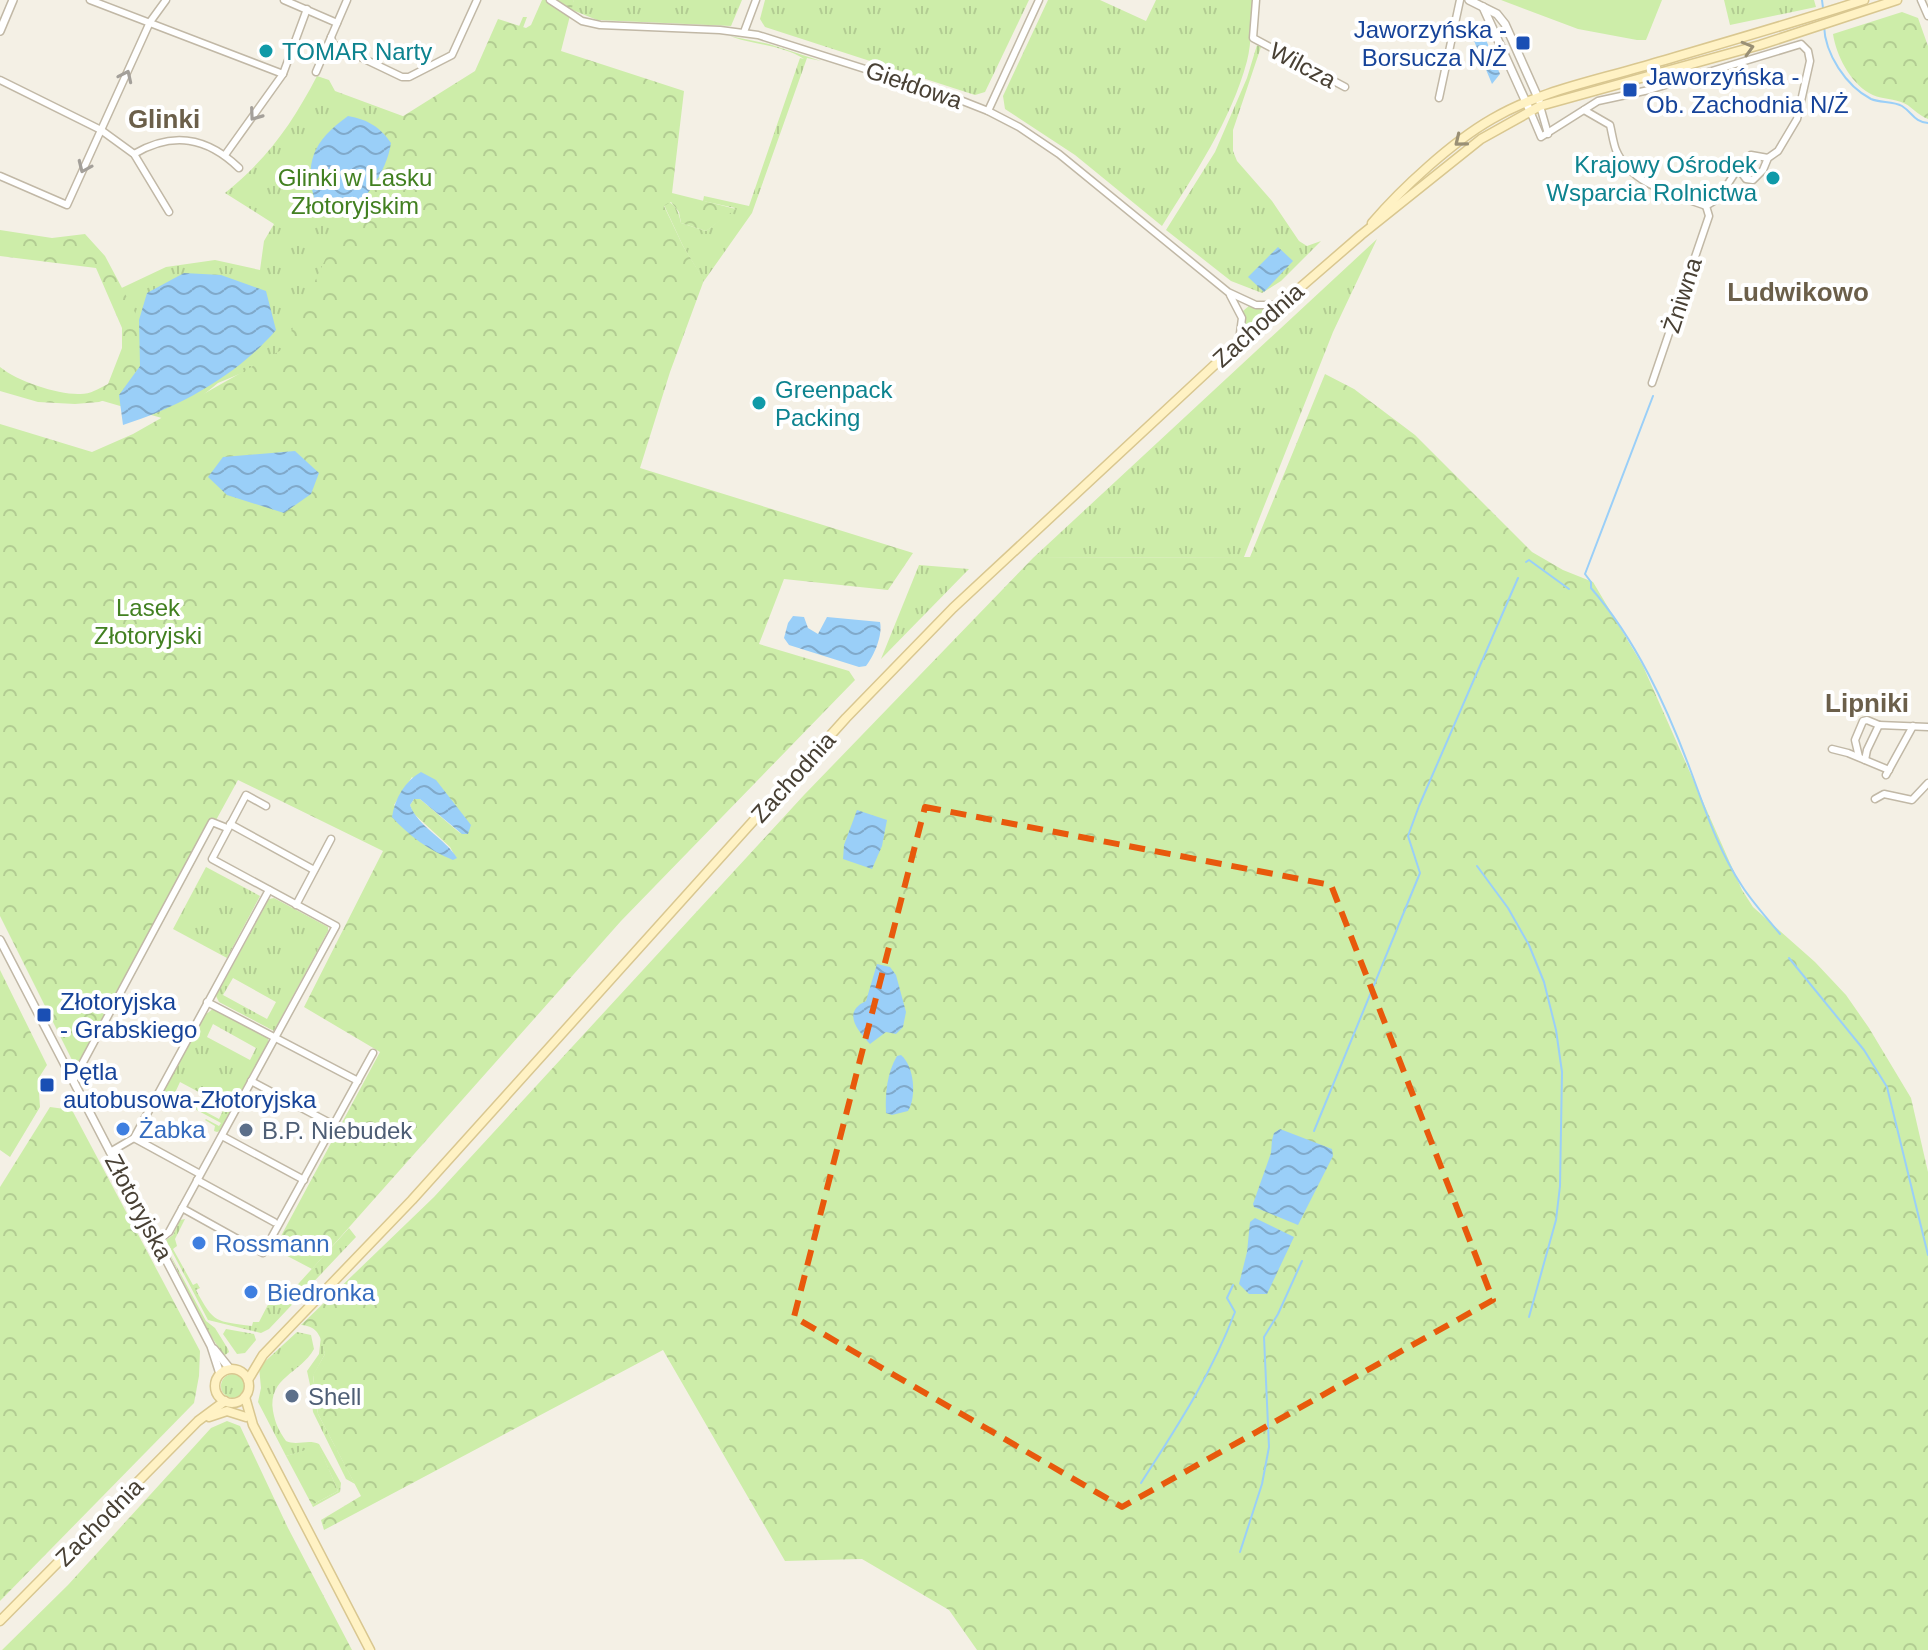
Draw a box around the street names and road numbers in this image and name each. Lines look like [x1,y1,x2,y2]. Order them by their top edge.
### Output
street label: Wilcza [1265,36,1341,94]
street label: Giełdowa [862,56,966,114]
street label: Żniwna [1657,253,1707,336]
street label: Zachodnia [1207,277,1309,373]
street label: Zachodnia [745,726,841,828]
street label: Złotoryjska [100,1149,178,1265]
street label: Zachodnia [50,1472,149,1571]

